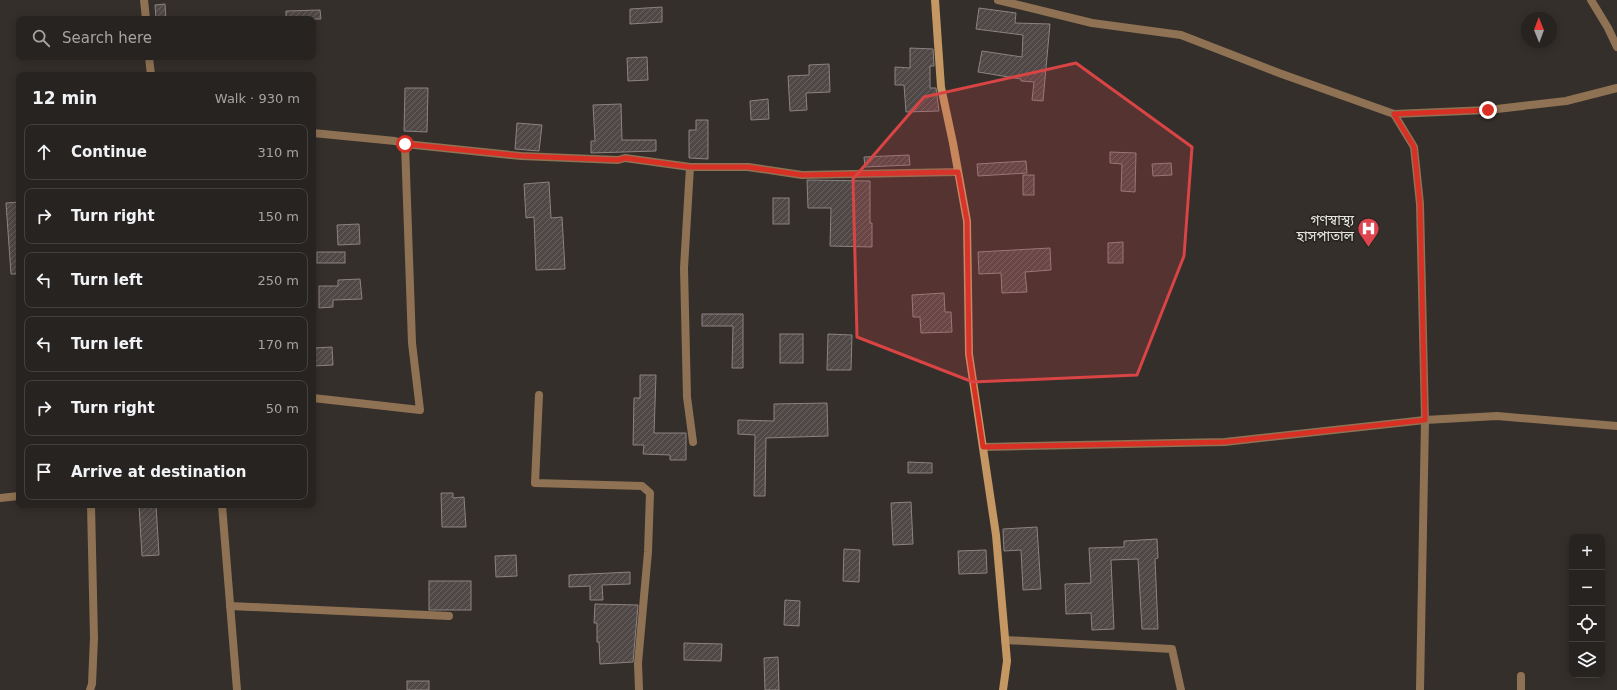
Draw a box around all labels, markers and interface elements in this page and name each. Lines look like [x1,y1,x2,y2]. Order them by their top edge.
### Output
north arrow [1521,12,1557,48]
search box [16,16,316,60]
icon: search [30,27,52,49]
text: Search here [62,29,152,47]
text: 12 min [32,88,97,108]
text: Walk · 930 m [215,91,300,106]
route end [1479,101,1497,119]
route start [396,135,414,153]
icon: ahead [33,141,55,163]
text: Continue [71,143,147,161]
text: 310 m [257,145,299,160]
icon: right [33,205,55,227]
text: Turn right [71,207,155,225]
text: 150 m [257,209,299,224]
place label: গণস্বাস্থ্য হাসপাতাল [1295,212,1355,244]
hospital icon: গণস্বাস্থ্য হাসপাতাল [1356,215,1382,248]
icon: left [33,269,55,291]
text: Turn left [71,271,143,289]
text: 250 m [257,273,299,288]
icon: left [33,333,55,355]
text: Turn left [71,335,143,353]
text: 170 m [257,337,299,352]
icon: right [33,397,55,419]
text: Turn right [71,399,155,417]
text: 50 m [266,401,299,416]
icon: arrive [33,461,55,483]
text: Arrive at destination [71,463,246,481]
map controls [1569,534,1605,678]
button: + [1569,534,1605,570]
button: − [1569,570,1605,606]
button: locate [1569,606,1605,642]
button: layers [1569,642,1605,678]

